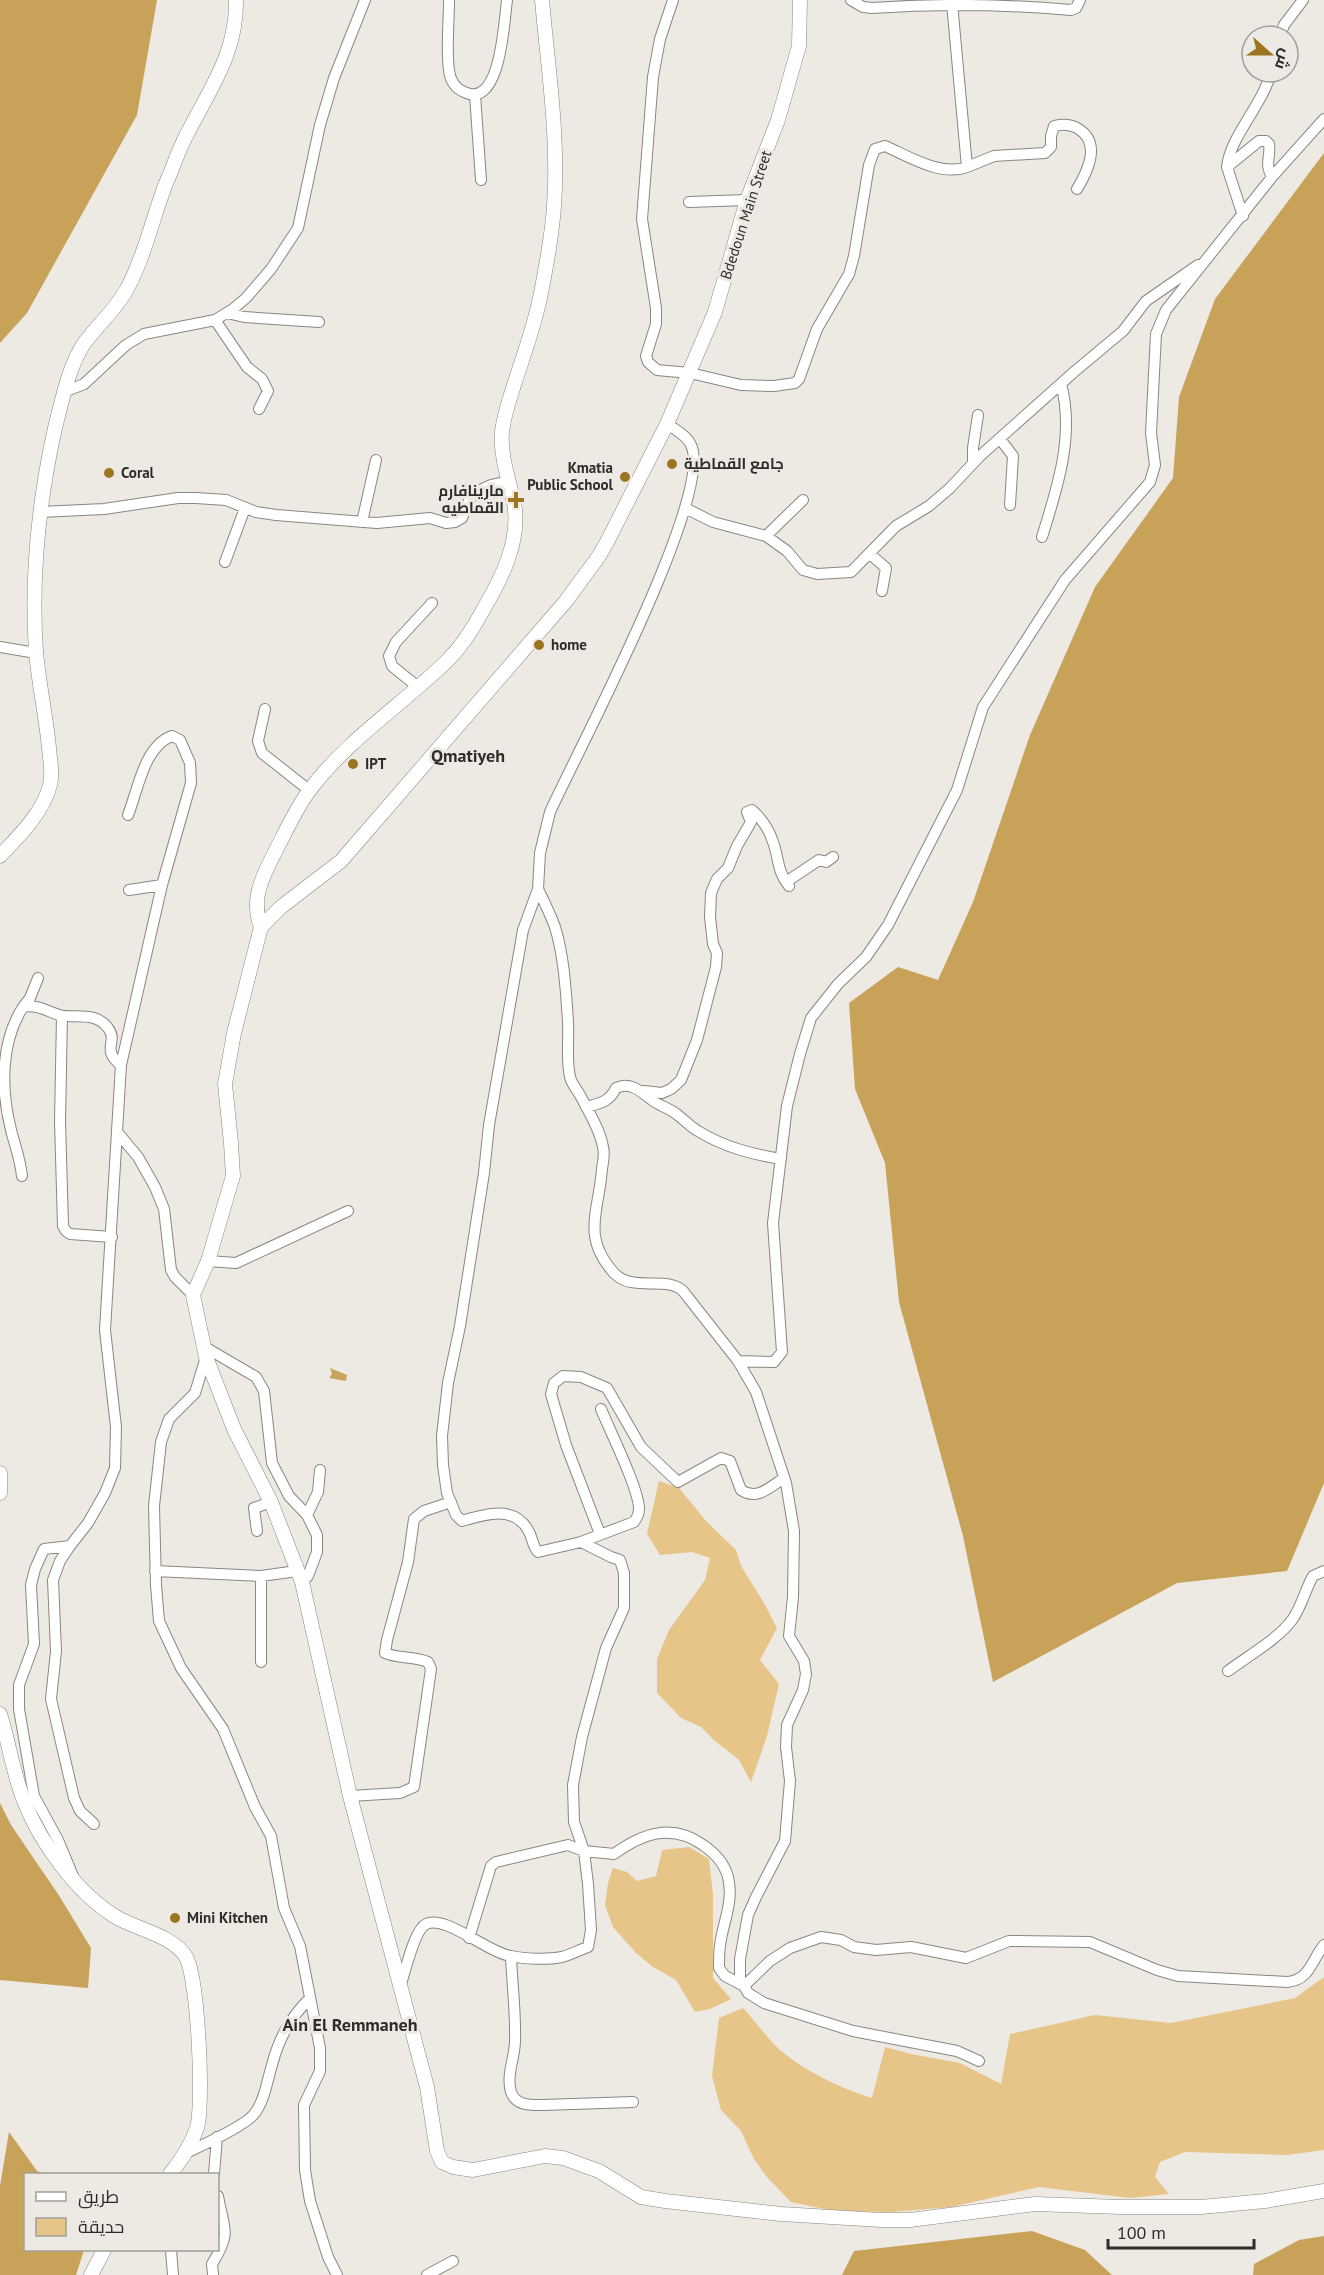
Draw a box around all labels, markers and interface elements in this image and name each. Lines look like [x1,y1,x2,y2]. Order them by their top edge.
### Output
north arrow [1240,24,1300,84]
text: ش [1271,46,1297,73]
street label: Bdedoun Main Street [716,148,775,282]
place label: جامع القماطية [684,454,784,474]
marker: جامع القماطية [665,457,679,471]
place label: Kmatia Public School [527,458,614,494]
place label: Coral [121,463,155,482]
marker: Coral [102,466,116,480]
marker: Kmatia Public School [618,470,632,484]
place label: مارينافارم القماطيه [438,481,504,517]
marker: مارينافارم القماطيه [509,493,523,507]
place label: home [551,635,587,654]
marker: home [532,638,546,652]
district label: Qmatiyeh [431,744,505,767]
place label: IPT [365,754,387,773]
marker: IPT [346,757,360,771]
place label: Mini Kitchen [187,1908,268,1927]
marker: Mini Kitchen [168,1911,182,1925]
district label: Ain El Remmaneh [282,2013,418,2036]
legend [24,2173,219,2251]
text: طريق [78,2185,119,2209]
scale bar [1108,2212,1254,2250]
text: حديقة [78,2215,124,2238]
text: 100 m [1117,2221,1166,2244]

